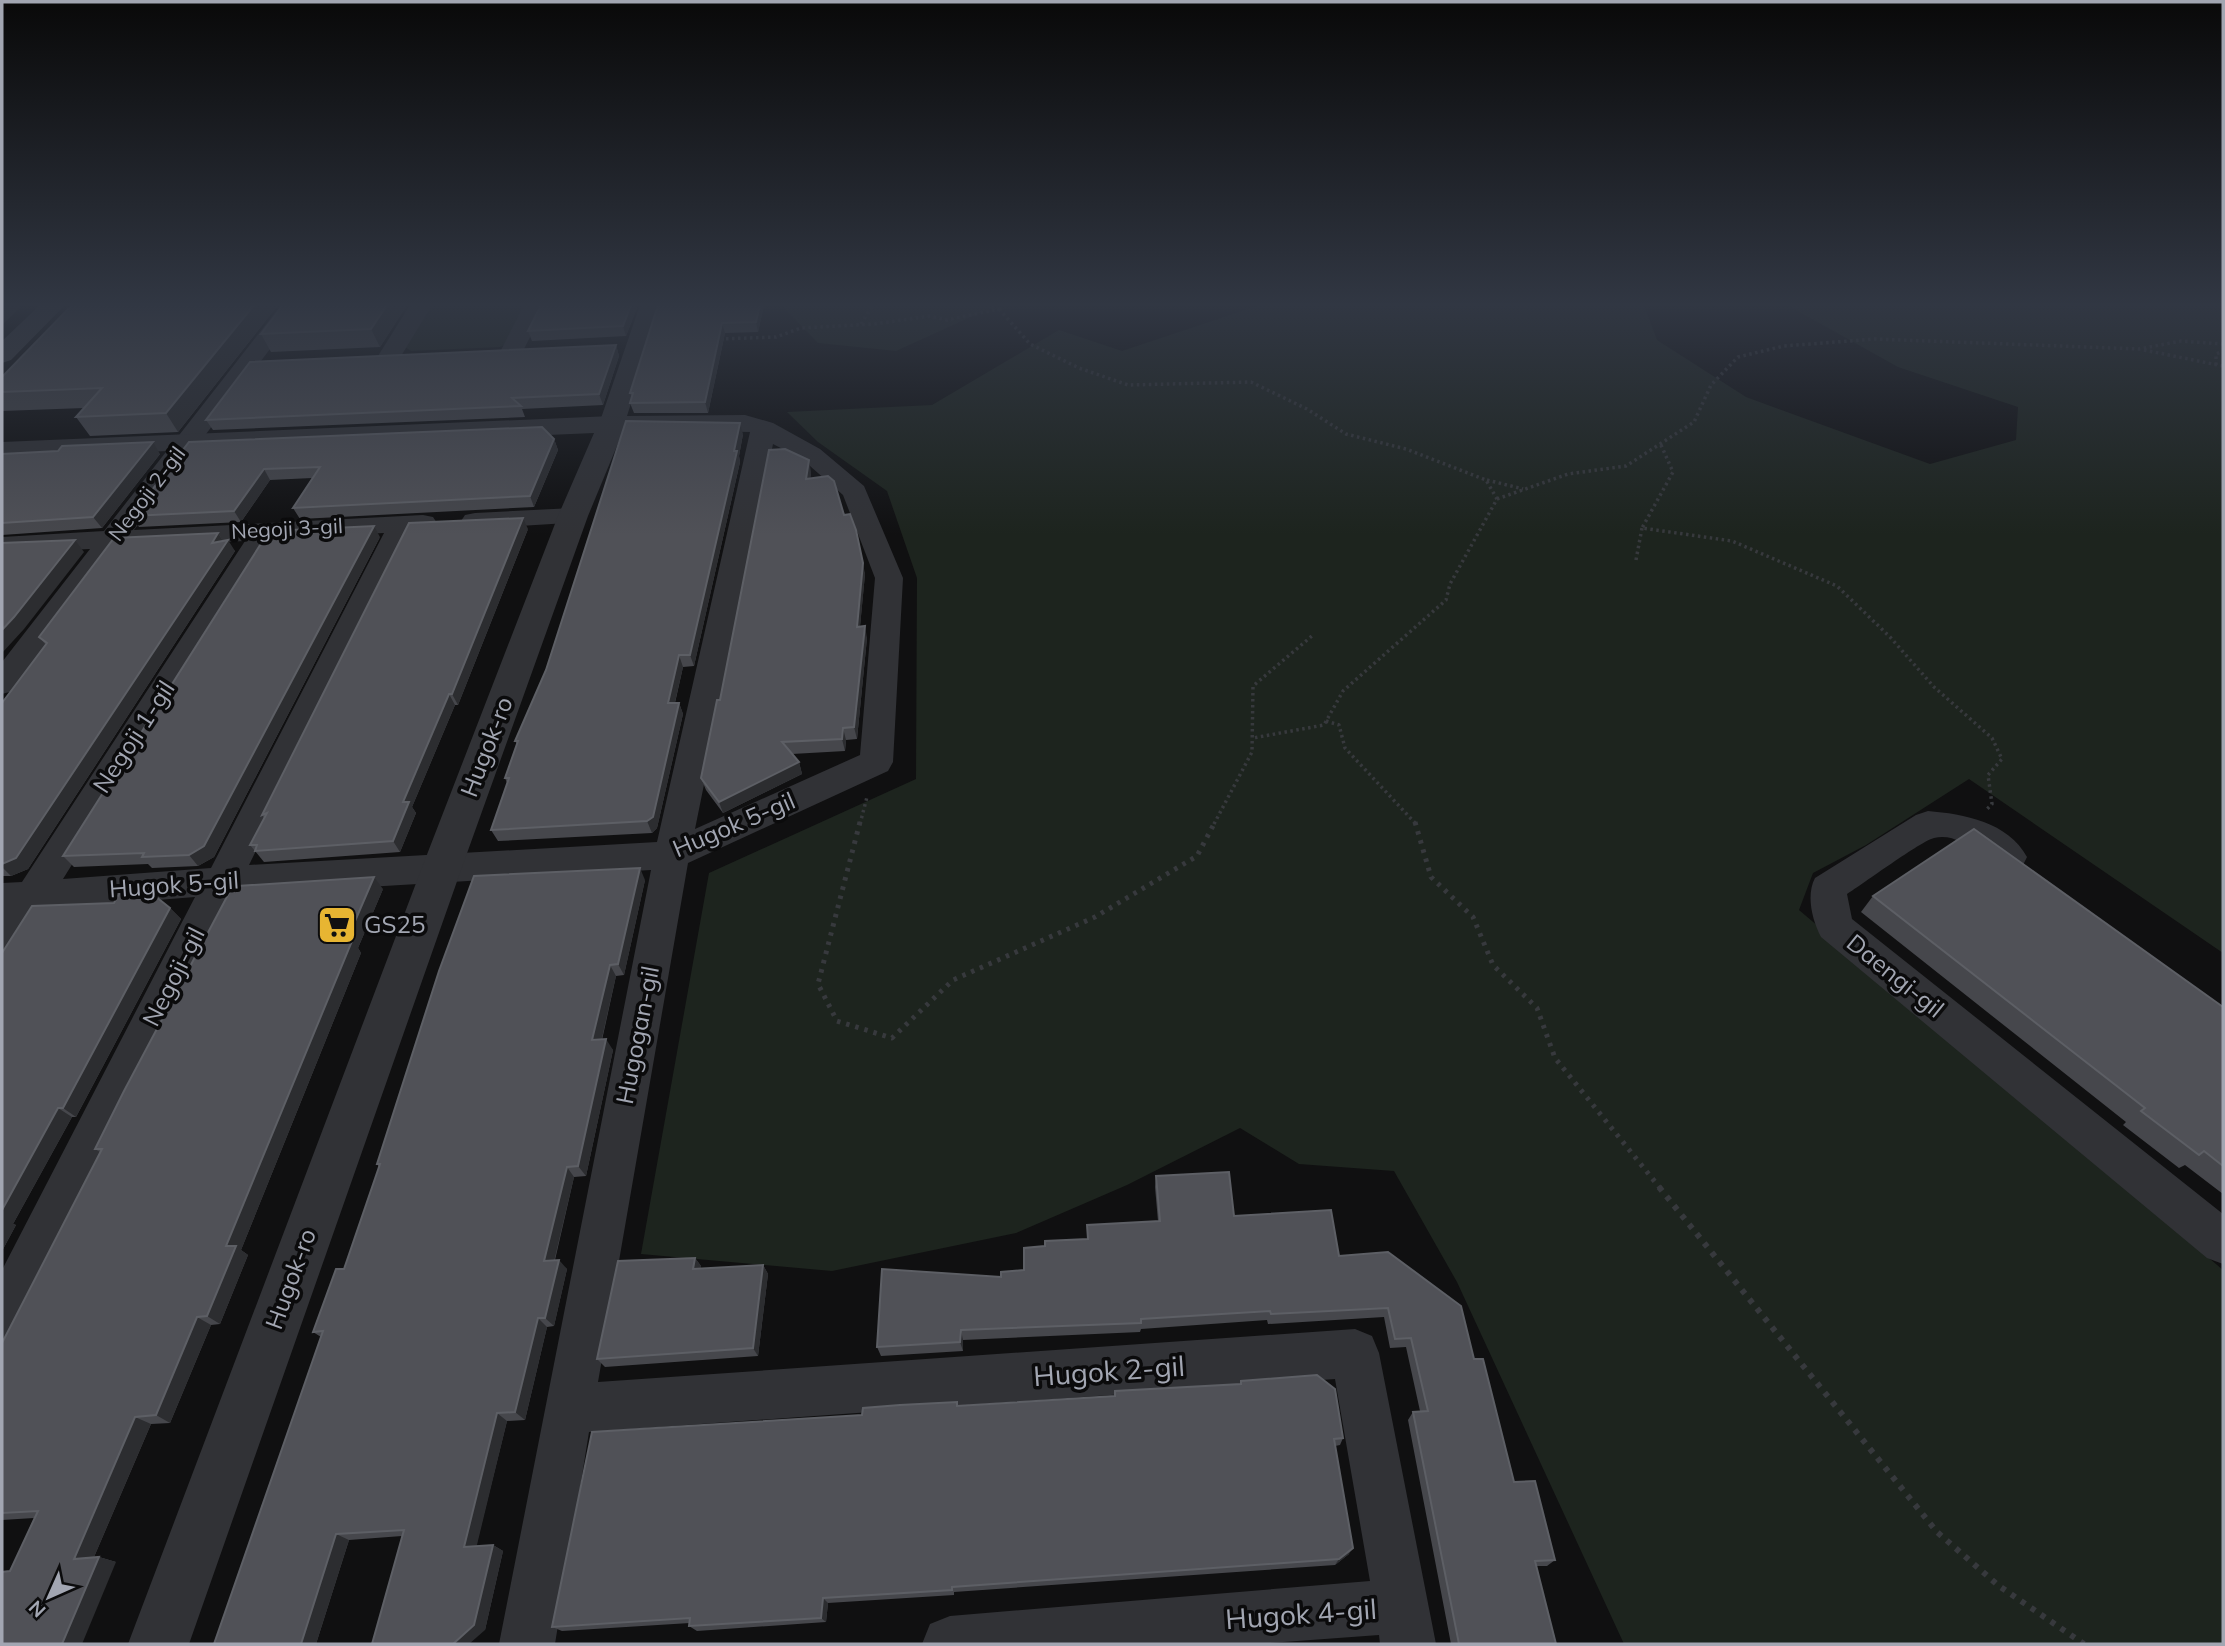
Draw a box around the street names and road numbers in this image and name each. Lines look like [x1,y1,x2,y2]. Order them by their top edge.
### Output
street label: Negoji 2-gil [102,441,190,546]
street label: Negoji 3-gil [230,512,343,544]
street label: Negoji 1-gil [86,675,181,798]
street label: Hugok-ro [453,692,519,801]
street label: Hugok 5-gil [668,785,799,863]
street label: Hugok 5-gil [108,865,240,903]
street label: Negoji-gil [135,922,211,1031]
street label: Daengi-gil [1841,927,1950,1023]
street label: Hugogan-gil [609,963,665,1106]
street label: Hugok-ro [258,1224,322,1333]
street label: Hugok 2-gil [1032,1348,1186,1393]
street label: Hugok 4-gil [1224,1591,1378,1636]

